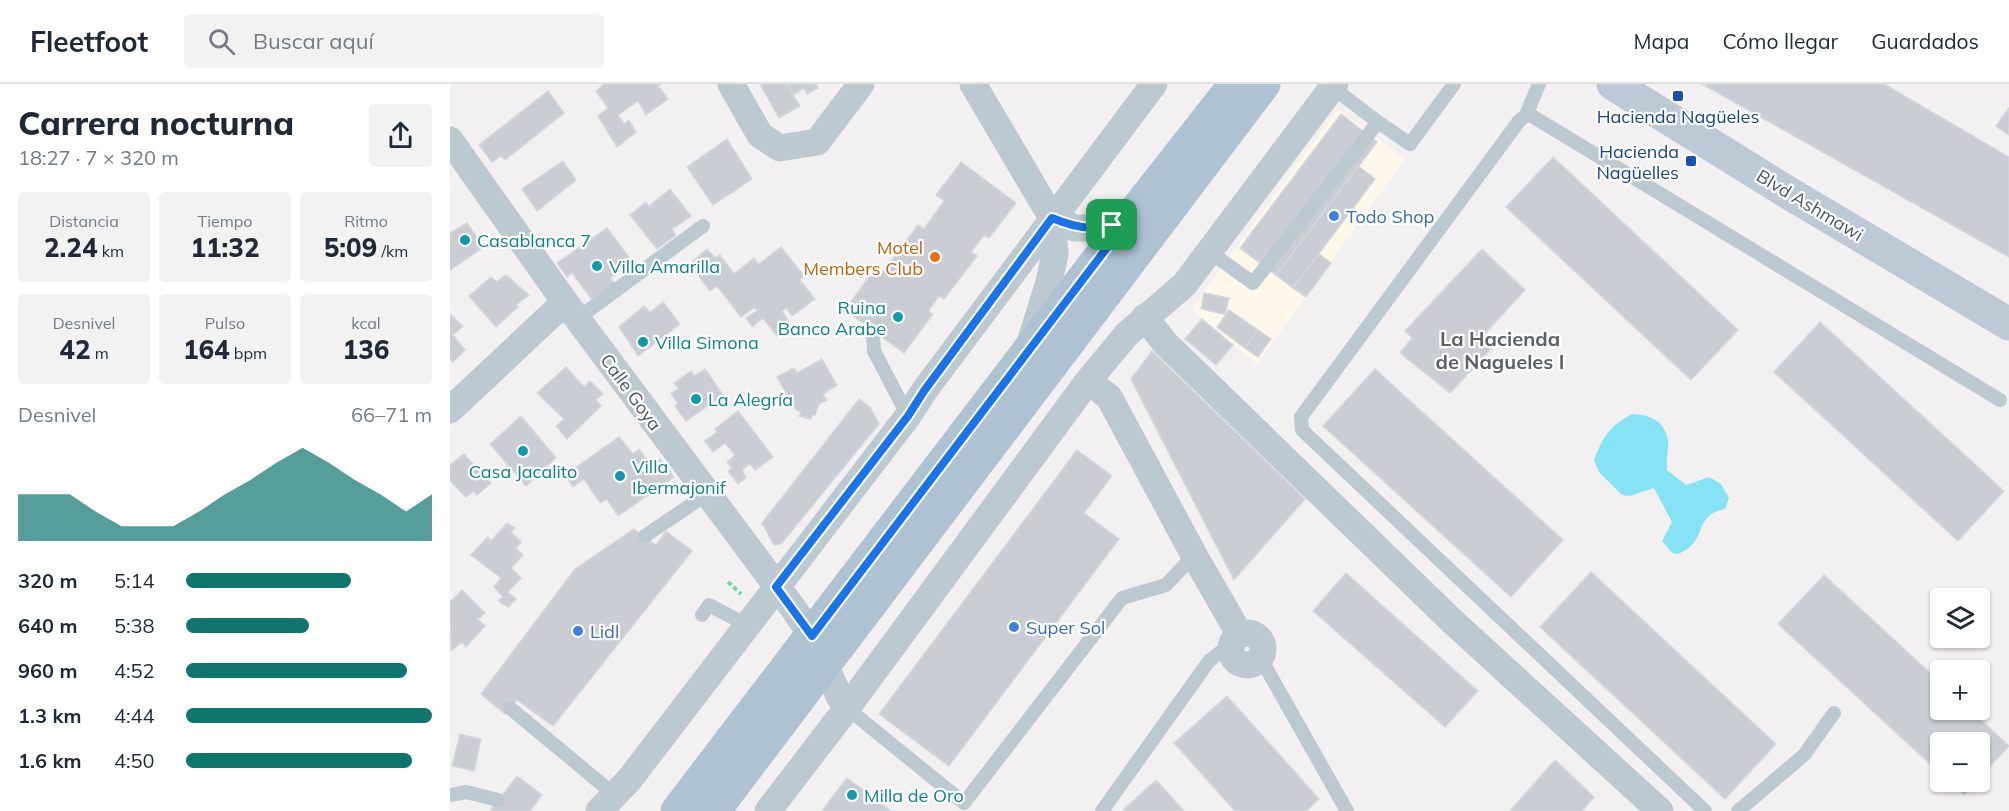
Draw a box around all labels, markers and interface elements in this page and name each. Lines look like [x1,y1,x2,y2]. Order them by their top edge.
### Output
search box [184,14,604,68]
text: Fleetfoot [30,24,148,59]
icon: search [205,25,238,58]
text: Buscar aquí [253,27,374,55]
text: Mapa [1634,28,1689,54]
text: Cómo llegar [1722,28,1838,54]
text: Guardados [1871,28,1979,54]
marker: Hacienda Nagüeles [1671,89,1685,103]
text: Carrera nocturna [18,102,294,143]
button: share [369,104,432,167]
place label: Hacienda Nagüeles [1597,105,1759,128]
place label: Hacienda Nagüelles [1596,140,1679,184]
text: 18:27 · 7 × 320 m [18,145,179,170]
marker: Hacienda Nagüelles [1684,154,1698,168]
street label: Blvd Ashmawi [1752,164,1868,246]
pin [1086,199,1137,250]
place label: Todo Shop [1346,205,1434,228]
icon: arrive [1095,208,1128,241]
marker: Todo Shop [1327,209,1341,223]
text: Distancia [49,211,119,231]
text: Tiempo [198,211,252,231]
text: Ritmo [344,211,388,231]
place label: Casablanca 7 [477,229,591,252]
text: 2.24 [44,231,98,264]
text: 11:32 [190,231,260,264]
text: 5:09 [324,231,377,264]
marker: Casablanca 7 [458,233,472,247]
place label: Motel Members Club [804,236,923,280]
text: km [98,241,124,261]
text: /km [377,241,408,261]
marker: Motel Members Club [928,250,942,264]
place label: Villa Amarilla [609,255,720,278]
marker: Villa Amarilla [590,259,604,273]
place label: Ruina Banco Arabe [778,296,886,340]
marker: Ruina Banco Arabe [891,310,905,324]
text: Desnivel [53,313,115,333]
text: Pulso [205,313,245,333]
text: kcal [351,313,381,333]
district label: La Hacienda de Nagueles I [1435,326,1565,374]
place label: Villa Simona [655,331,759,354]
text: 42 [59,333,90,366]
text: 164 [183,333,230,366]
text: 136 [343,333,389,366]
marker: Villa Simona [636,335,650,349]
text: m [90,343,109,363]
text: bpm [230,343,267,363]
street label: Calle Goya [595,349,667,435]
place label: La Alegría [708,388,793,411]
marker: La Alegría [689,392,703,406]
text: Desnivel [18,402,96,427]
text: 66–71 m [351,402,432,427]
marker: Casa Jacalito [516,444,530,458]
place label: Villa Ibermajonif [632,455,727,499]
place label: Casa Jacalito [469,460,577,483]
marker: Villa Ibermajonif [613,469,627,483]
text: 320 m [18,568,77,593]
text: 5:14 [114,568,155,593]
map controls [1930,588,1990,792]
button: layers [1930,588,1990,648]
text: 640 m [18,613,77,638]
text: 5:38 [114,613,155,638]
place label: Super Sol [1026,616,1105,639]
place label: Lidl [590,620,619,643]
marker: Super Sol [1007,620,1021,634]
marker: Lidl [571,624,585,638]
text: 960 m [18,658,77,683]
text: 4:52 [114,658,155,683]
button: + [1930,660,1990,720]
text: 1.3 km [18,703,81,728]
text: 4:44 [114,703,155,728]
button: − [1930,732,1990,792]
text: 1.6 km [18,748,81,773]
text: 4:50 [114,748,155,773]
place label: Milla de Oro [864,784,964,807]
marker: Milla de Oro [845,788,859,802]

